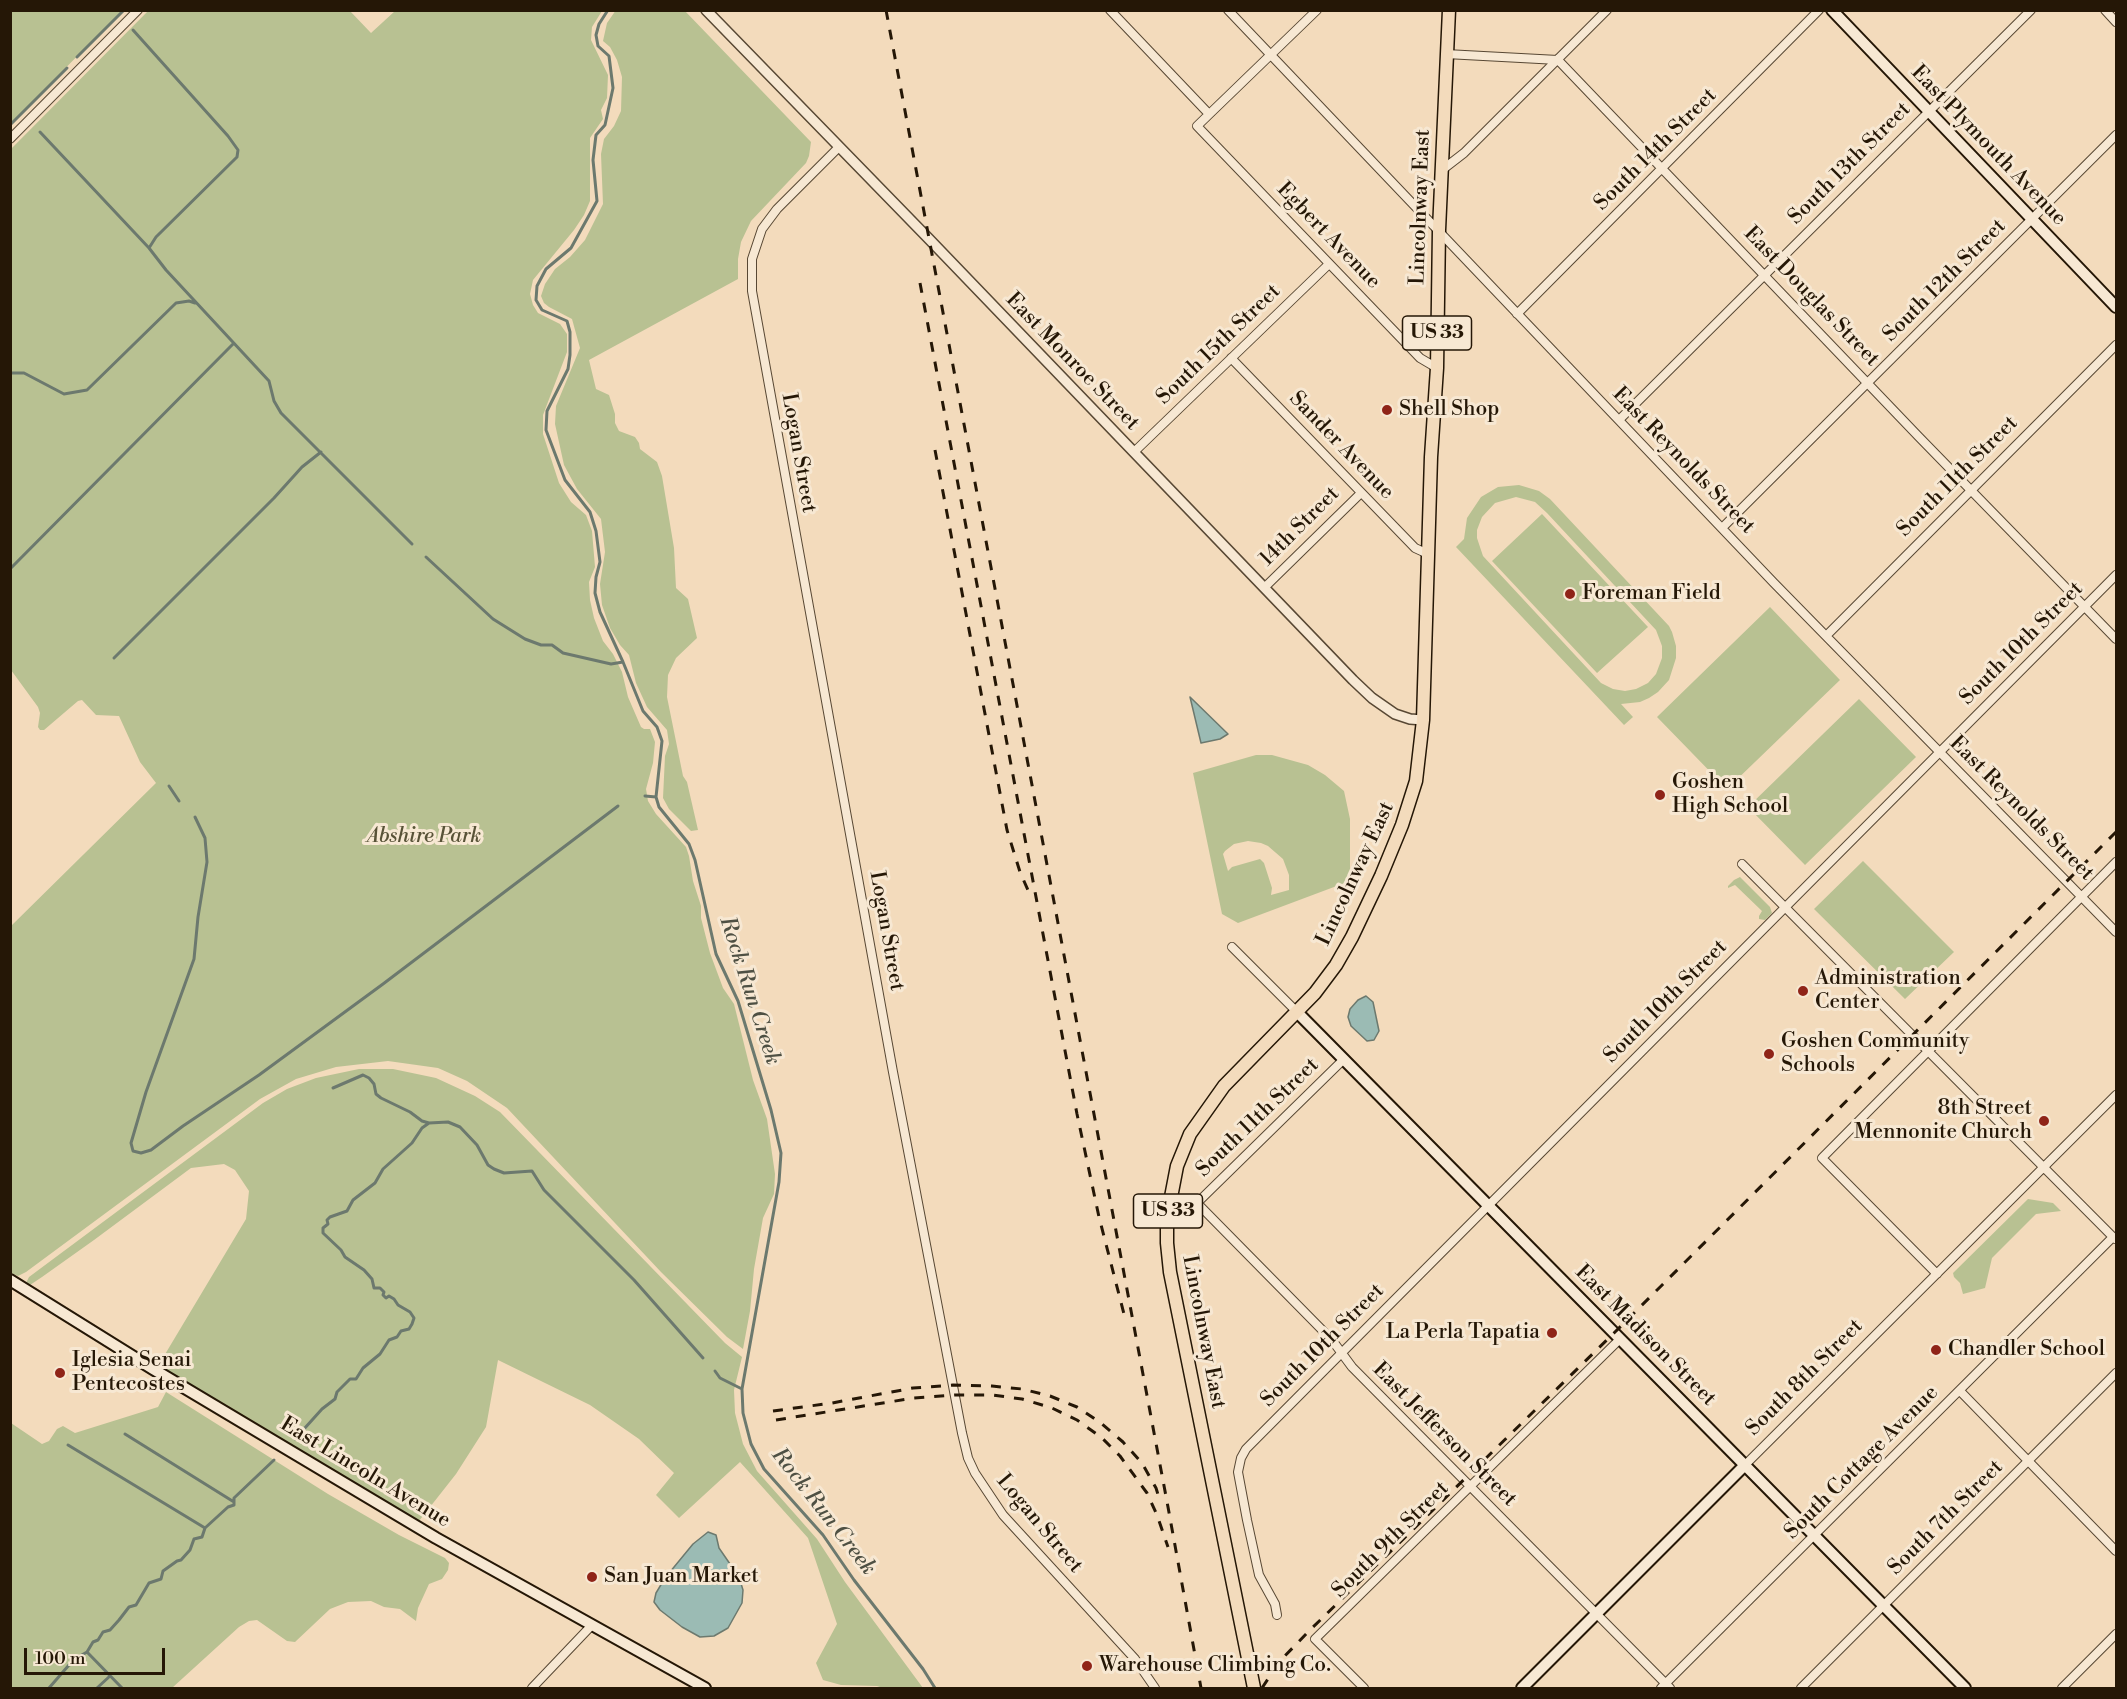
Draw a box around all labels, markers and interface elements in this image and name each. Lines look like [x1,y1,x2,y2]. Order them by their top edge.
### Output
street label: East Plymouth Avenue [1905,61,2071,231]
street label: South 14th Street [1590,84,1722,216]
street label: South 13th Street [1784,98,1916,230]
street label: Lincolnway East [1406,129,1436,285]
street label: Egbert Avenue [1271,177,1385,295]
street label: South 12th Street [1878,214,2012,348]
street label: East Douglas Street [1738,222,1884,372]
street label: South 15th Street [1152,279,1286,411]
street label: East Monroe Street [1000,288,1144,436]
road number: US 33 [1402,316,1472,350]
street label: East Reynolds Street [1606,382,1760,540]
street label: Sander Avenue [1283,387,1399,505]
street label: Logan Street [775,391,821,515]
place label: Shell Shop [1399,397,1499,423]
marker: Shell Shop [1380,403,1394,417]
street label: South 11th Street [1892,411,2024,543]
street label: 14th Street [1255,482,1345,572]
street label: South 10th Street [1955,577,2089,711]
place label: Foreman Field [1582,581,1721,607]
marker: Foreman Field [1563,587,1577,601]
street label: East Reynolds Street [1943,731,2099,887]
place label: Goshen High School [1672,770,1788,820]
marker: Goshen High School [1653,788,1667,802]
street label: Lincolnway East [1312,798,1400,950]
park label: Abshire Park [367,824,481,850]
street label: Logan Street [863,869,909,993]
water label: Rock Run Creek [713,914,785,1068]
street label: South 10th Street [1599,935,1733,1069]
place label: Administration Center [1815,966,1961,1016]
marker: Administration Center [1796,984,1810,998]
place label: Goshen Community Schools [1781,1029,1969,1079]
marker: Goshen Community Schools [1762,1047,1776,1061]
street label: South 11th Street [1191,1053,1325,1183]
place label: 8th Street Mennonite Church [1854,1096,2032,1146]
marker: 8th Street Mennonite Church [2037,1114,2051,1128]
road number: US 33 [1134,1194,1202,1228]
street label: Lincolnway East [1176,1253,1230,1411]
street label: East Madison Street [1569,1260,1721,1412]
street label: South 10th Street [1256,1279,1390,1413]
street label: South 8th Street [1741,1314,1869,1442]
place label: La Perla Tapatia [1386,1320,1540,1346]
marker: La Perla Tapatia [1545,1326,1559,1340]
place label: Chandler School [1948,1337,2105,1363]
marker: Chandler School [1929,1343,1943,1357]
place label: Iglesia Senai Pentecostes [72,1348,191,1398]
street label: East Jefferson Street [1367,1358,1521,1512]
marker: Iglesia Senai Pentecostes [53,1366,67,1380]
street label: South Cottage Avenue [1780,1381,1944,1545]
street label: East Lincoln Avenue [275,1412,455,1534]
water label: Rock Run Creek [765,1443,881,1581]
street label: South 7th Street [1883,1455,2009,1581]
street label: Logan Street [990,1470,1088,1578]
street label: South 9th Street [1327,1476,1455,1604]
place label: San Juan Market [604,1564,759,1590]
marker: San Juan Market [585,1570,599,1584]
scale bar [27,1636,168,1674]
text: 100 m [35,1647,86,1670]
place label: Warehouse Climbing Co. [1099,1653,1331,1679]
marker: Warehouse Climbing Co. [1080,1659,1094,1673]

